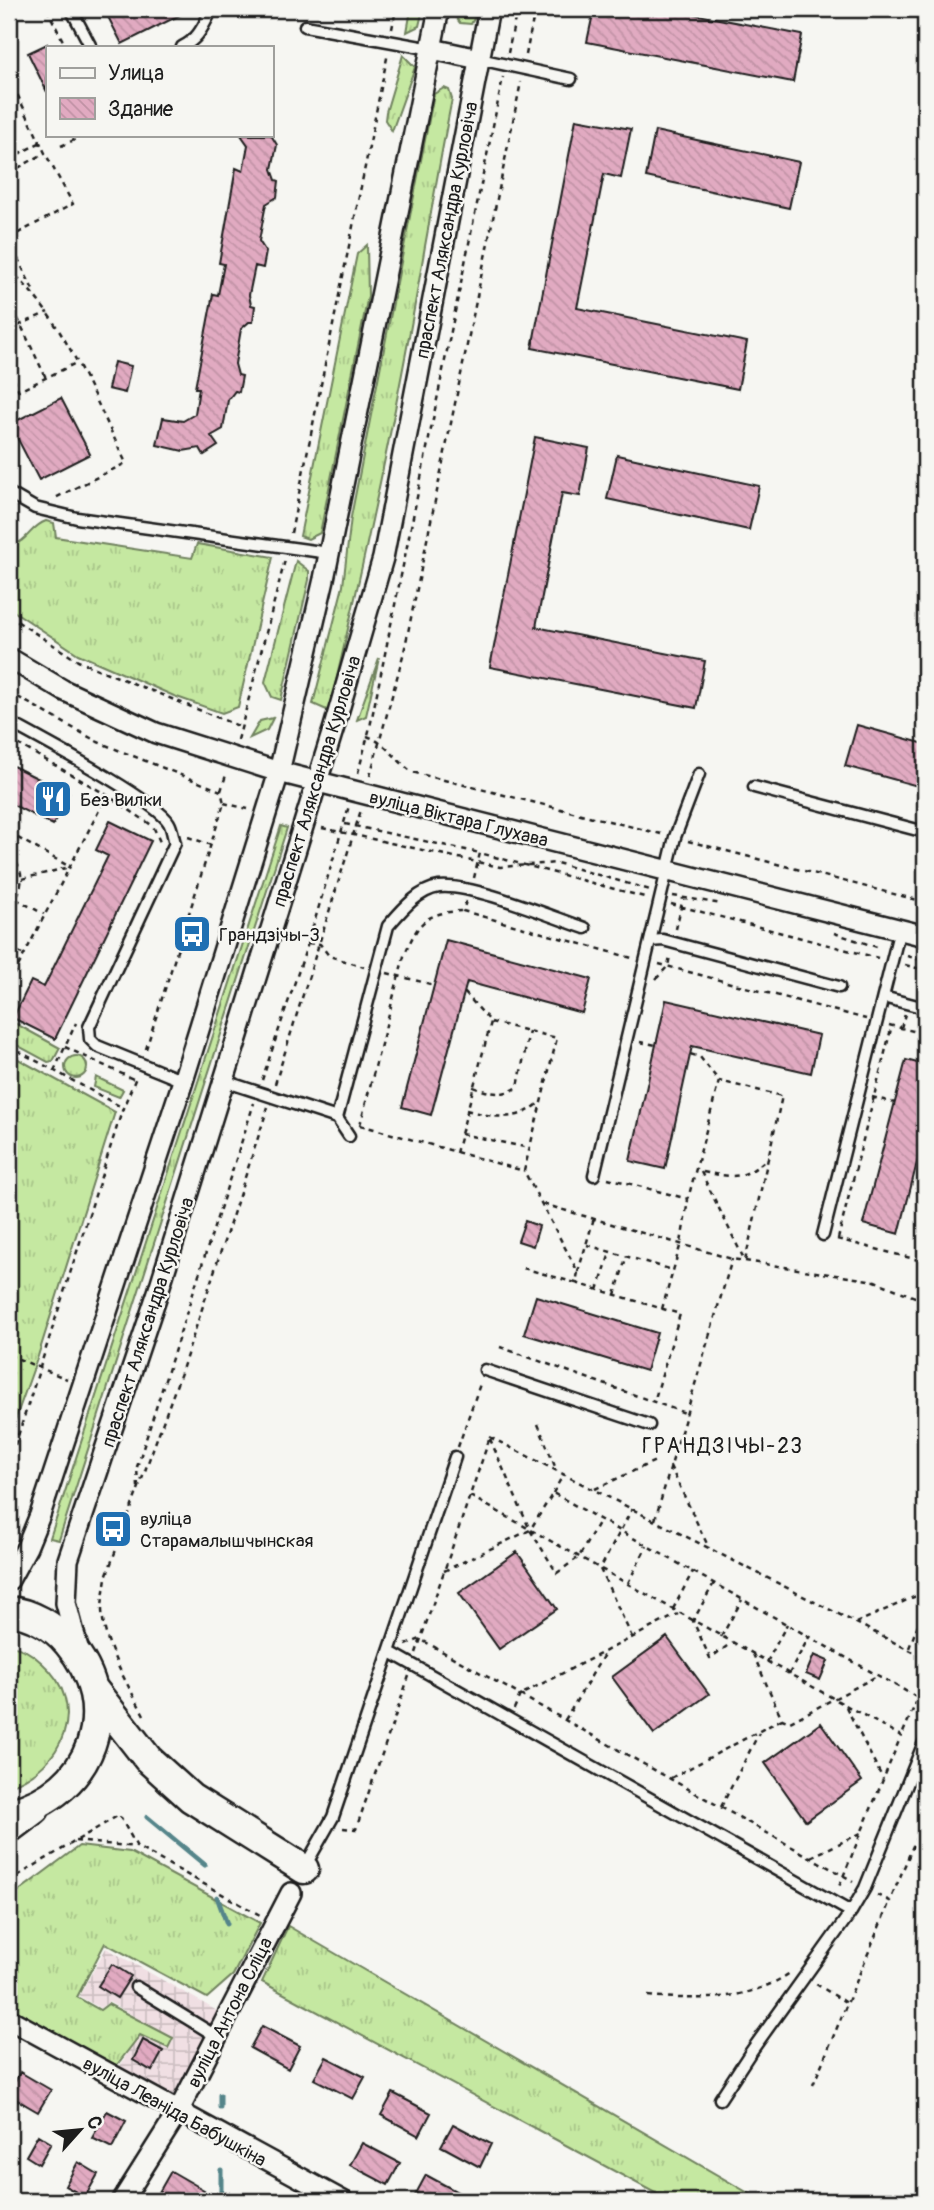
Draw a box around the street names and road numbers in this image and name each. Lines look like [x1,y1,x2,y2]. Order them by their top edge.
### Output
street label: праспект Аляксандра Курловіча [410,99,484,361]
street label: праспект Аляксандра Курловіча [267,653,367,910]
street label: вуліца Віктара Глухава [367,785,551,853]
street label: праспект Аляксандра Курловіча [96,1194,200,1450]
street label: вуліца Антона Сліца [182,1933,278,2092]
street label: вуліца Леаніда Бабушкіна [79,2051,271,2172]

